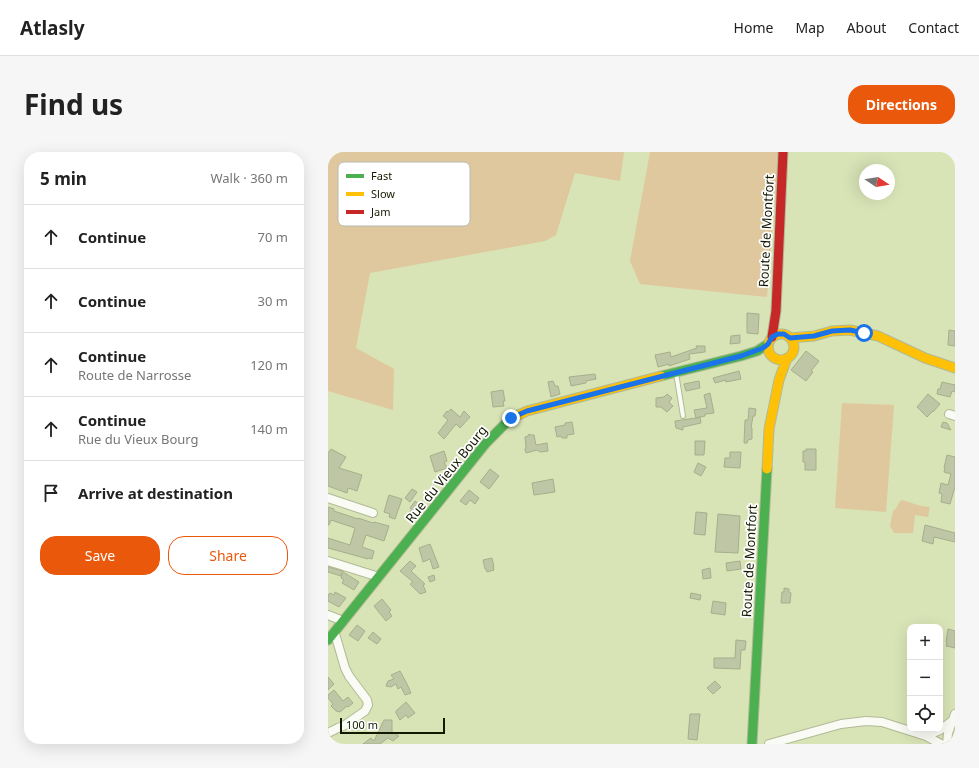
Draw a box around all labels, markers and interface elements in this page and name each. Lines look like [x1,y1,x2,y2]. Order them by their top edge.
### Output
text: Atlasly [20,15,85,41]
text: Home [734,18,773,37]
text: Map [795,18,825,37]
text: About [847,18,886,37]
text: Contact [908,18,959,37]
text: Find us [24,85,123,123]
button: Directions [848,85,955,124]
legend [338,162,470,226]
north arrow [859,164,895,200]
text: 5 min [40,167,87,190]
text: Fast [371,168,392,183]
text: Walk · 360 m [210,169,288,187]
street label: Route de Montfort [754,174,778,288]
text: Slow [371,186,395,201]
text: Jam [370,204,390,219]
icon: ahead [40,226,62,248]
text: Continue [78,227,146,247]
text: 70 m [258,228,288,246]
icon: ahead [40,290,62,312]
text: Continue [78,291,146,311]
text: 30 m [258,292,288,310]
route start [855,324,873,342]
text: Continue [78,346,146,366]
icon: ahead [40,354,62,376]
text: 120 m [250,356,288,374]
text: Route de Narrosse [78,366,191,384]
route end [502,409,520,427]
text: Continue [78,410,146,430]
icon: ahead [40,418,62,440]
text: 140 m [250,420,288,438]
street label: Rue du Vieux Bourg [401,421,491,527]
text: Rue du Vieux Bourg [78,430,199,448]
icon: arrive [40,482,62,504]
text: Arrive at destination [78,483,233,503]
street label: Route de Montfort [737,504,761,618]
button: Save [40,536,160,575]
button: Share [168,536,288,575]
map controls [907,624,943,732]
button: + [907,624,943,660]
button: − [907,660,943,696]
button: locate [907,696,943,732]
scale bar [340,716,445,735]
text: 100 m [346,717,378,732]

